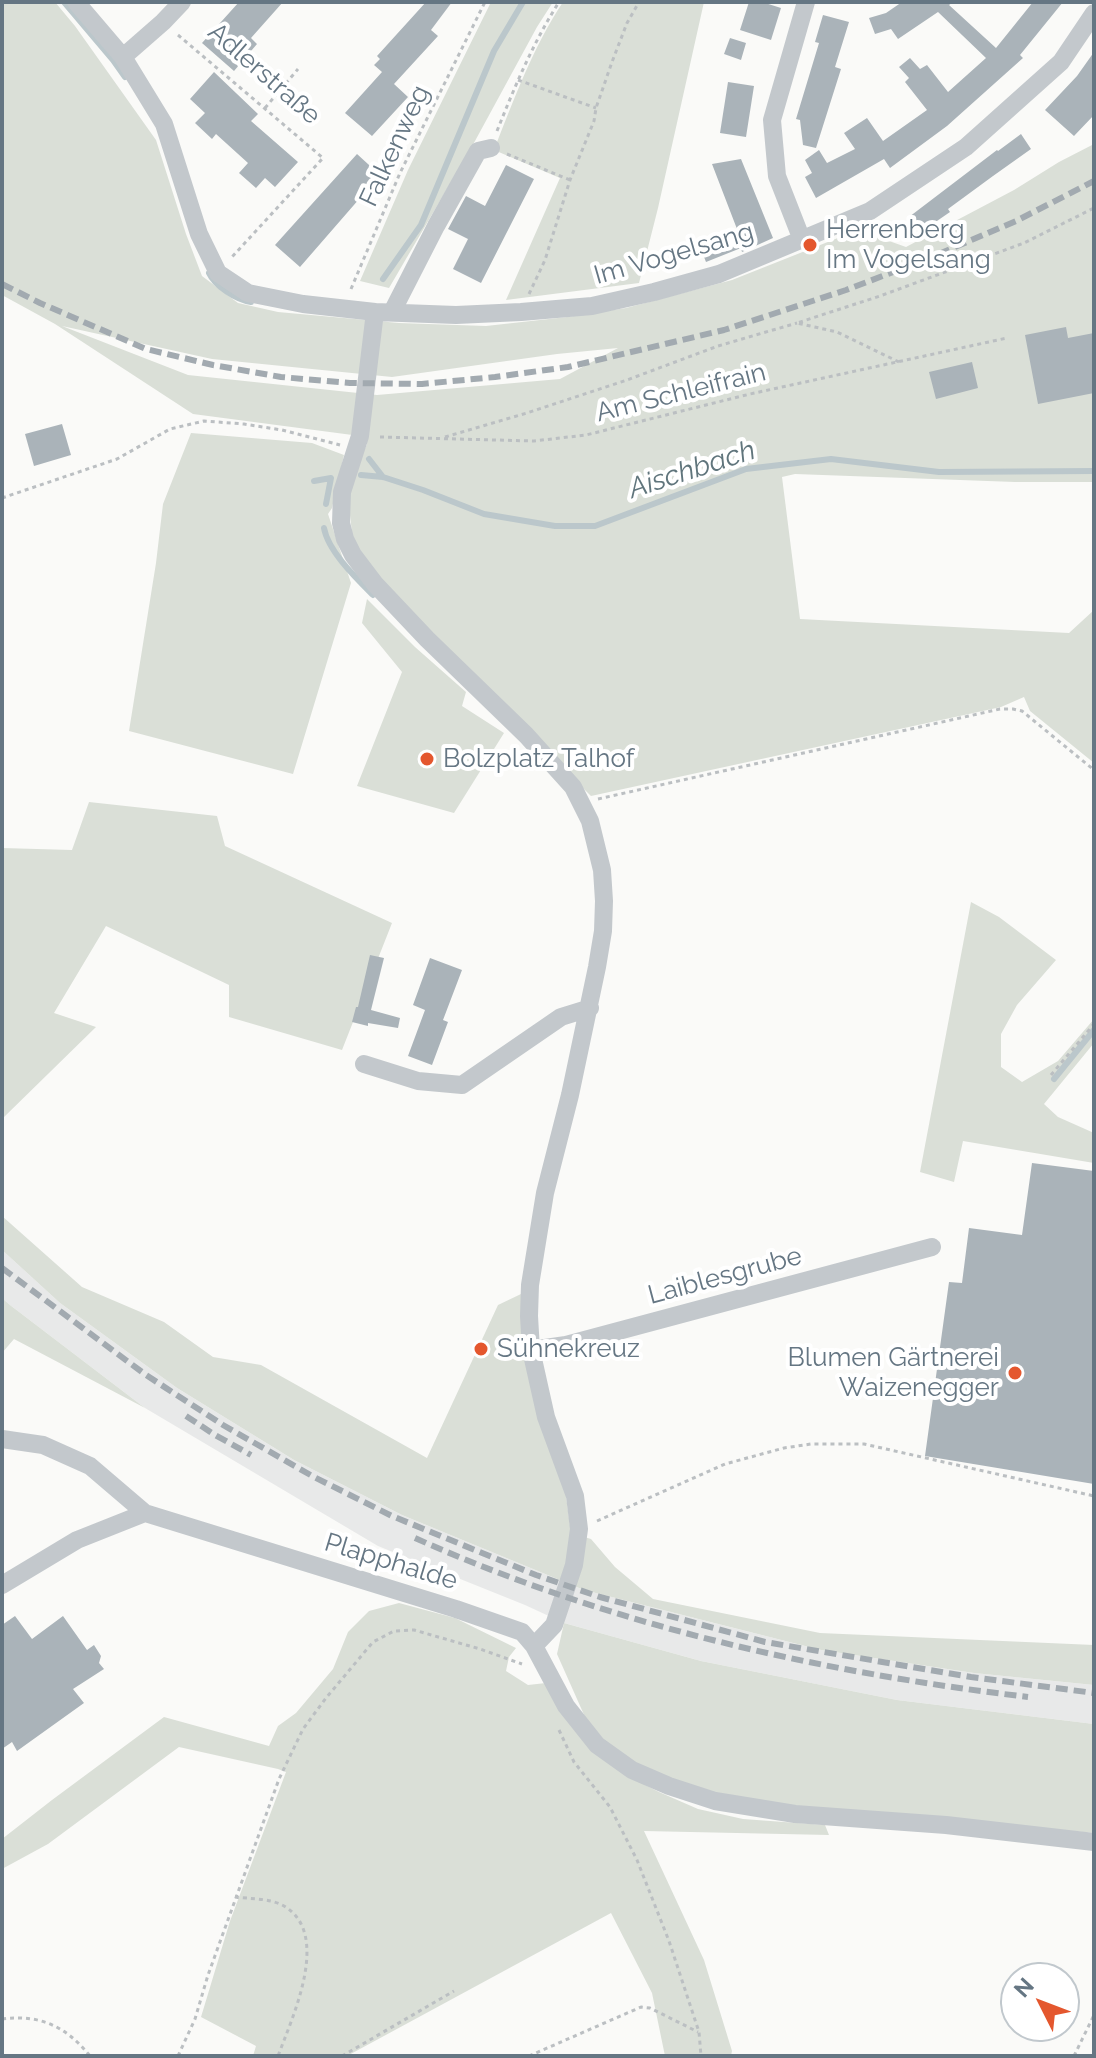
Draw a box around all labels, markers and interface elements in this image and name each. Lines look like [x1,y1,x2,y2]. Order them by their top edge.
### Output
street label: Adlerstraße [201,17,327,131]
street label: Falkenweg [353,80,437,212]
place label: Herrenberg Im Vogelsang [826,214,991,276]
street label: Im Vogelsang [591,216,757,292]
marker: Herrenberg Im Vogelsang [801,236,819,254]
street label: Am Schleifrain [593,357,769,429]
water label: Aischbach [624,434,760,506]
place label: Bolzplatz Talhof [443,743,634,775]
marker: Bolzplatz Talhof [418,750,436,768]
street label: Laiblesgrube [645,1241,805,1311]
place label: Sühnekreuz [497,1333,640,1365]
marker: Sühnekreuz [472,1340,490,1358]
place label: Blumen Gärtnerei Waizenegger [788,1342,999,1404]
marker: Blumen Gärtnerei Waizenegger [1006,1364,1024,1382]
street label: Plapphalde [321,1527,461,1597]
north arrow [1000,1962,1080,2042]
text: N [1008,1972,1039,2002]

